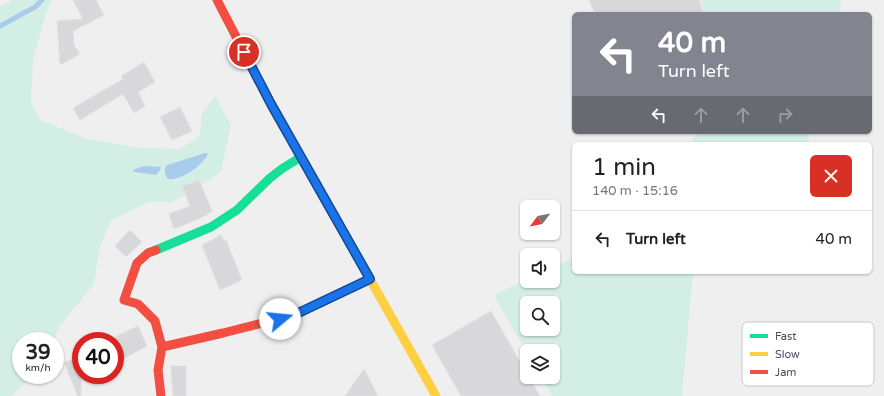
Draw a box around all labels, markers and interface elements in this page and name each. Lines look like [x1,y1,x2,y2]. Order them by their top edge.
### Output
text: 40 m [658,26,726,60]
icon: left [592,28,644,80]
pin [227,35,261,69]
icon: arrive [233,41,255,63]
text: Turn left [658,60,730,82]
icon: left [648,104,670,126]
icon: ahead [690,104,712,126]
icon: ahead [732,104,754,126]
icon: right [774,104,796,126]
text: 1 min [592,153,656,182]
button: close [810,155,852,197]
text: 140 m · 15:16 [592,183,678,199]
north arrow [520,200,560,240]
map controls [520,200,560,384]
icon: left [592,228,614,250]
text: Turn left [626,230,686,248]
text: 40 m [815,230,852,248]
button: sound [520,248,560,288]
button: search [520,296,560,336]
position arrow [259,298,301,340]
legend [742,322,874,386]
text: Fast [775,330,796,343]
speed limit sign: 40 [72,332,124,384]
text: 39 [25,341,51,365]
button: layers [520,344,560,384]
text: Slow [775,348,800,361]
text: km/h [25,362,51,374]
text: Jam [775,366,796,379]

